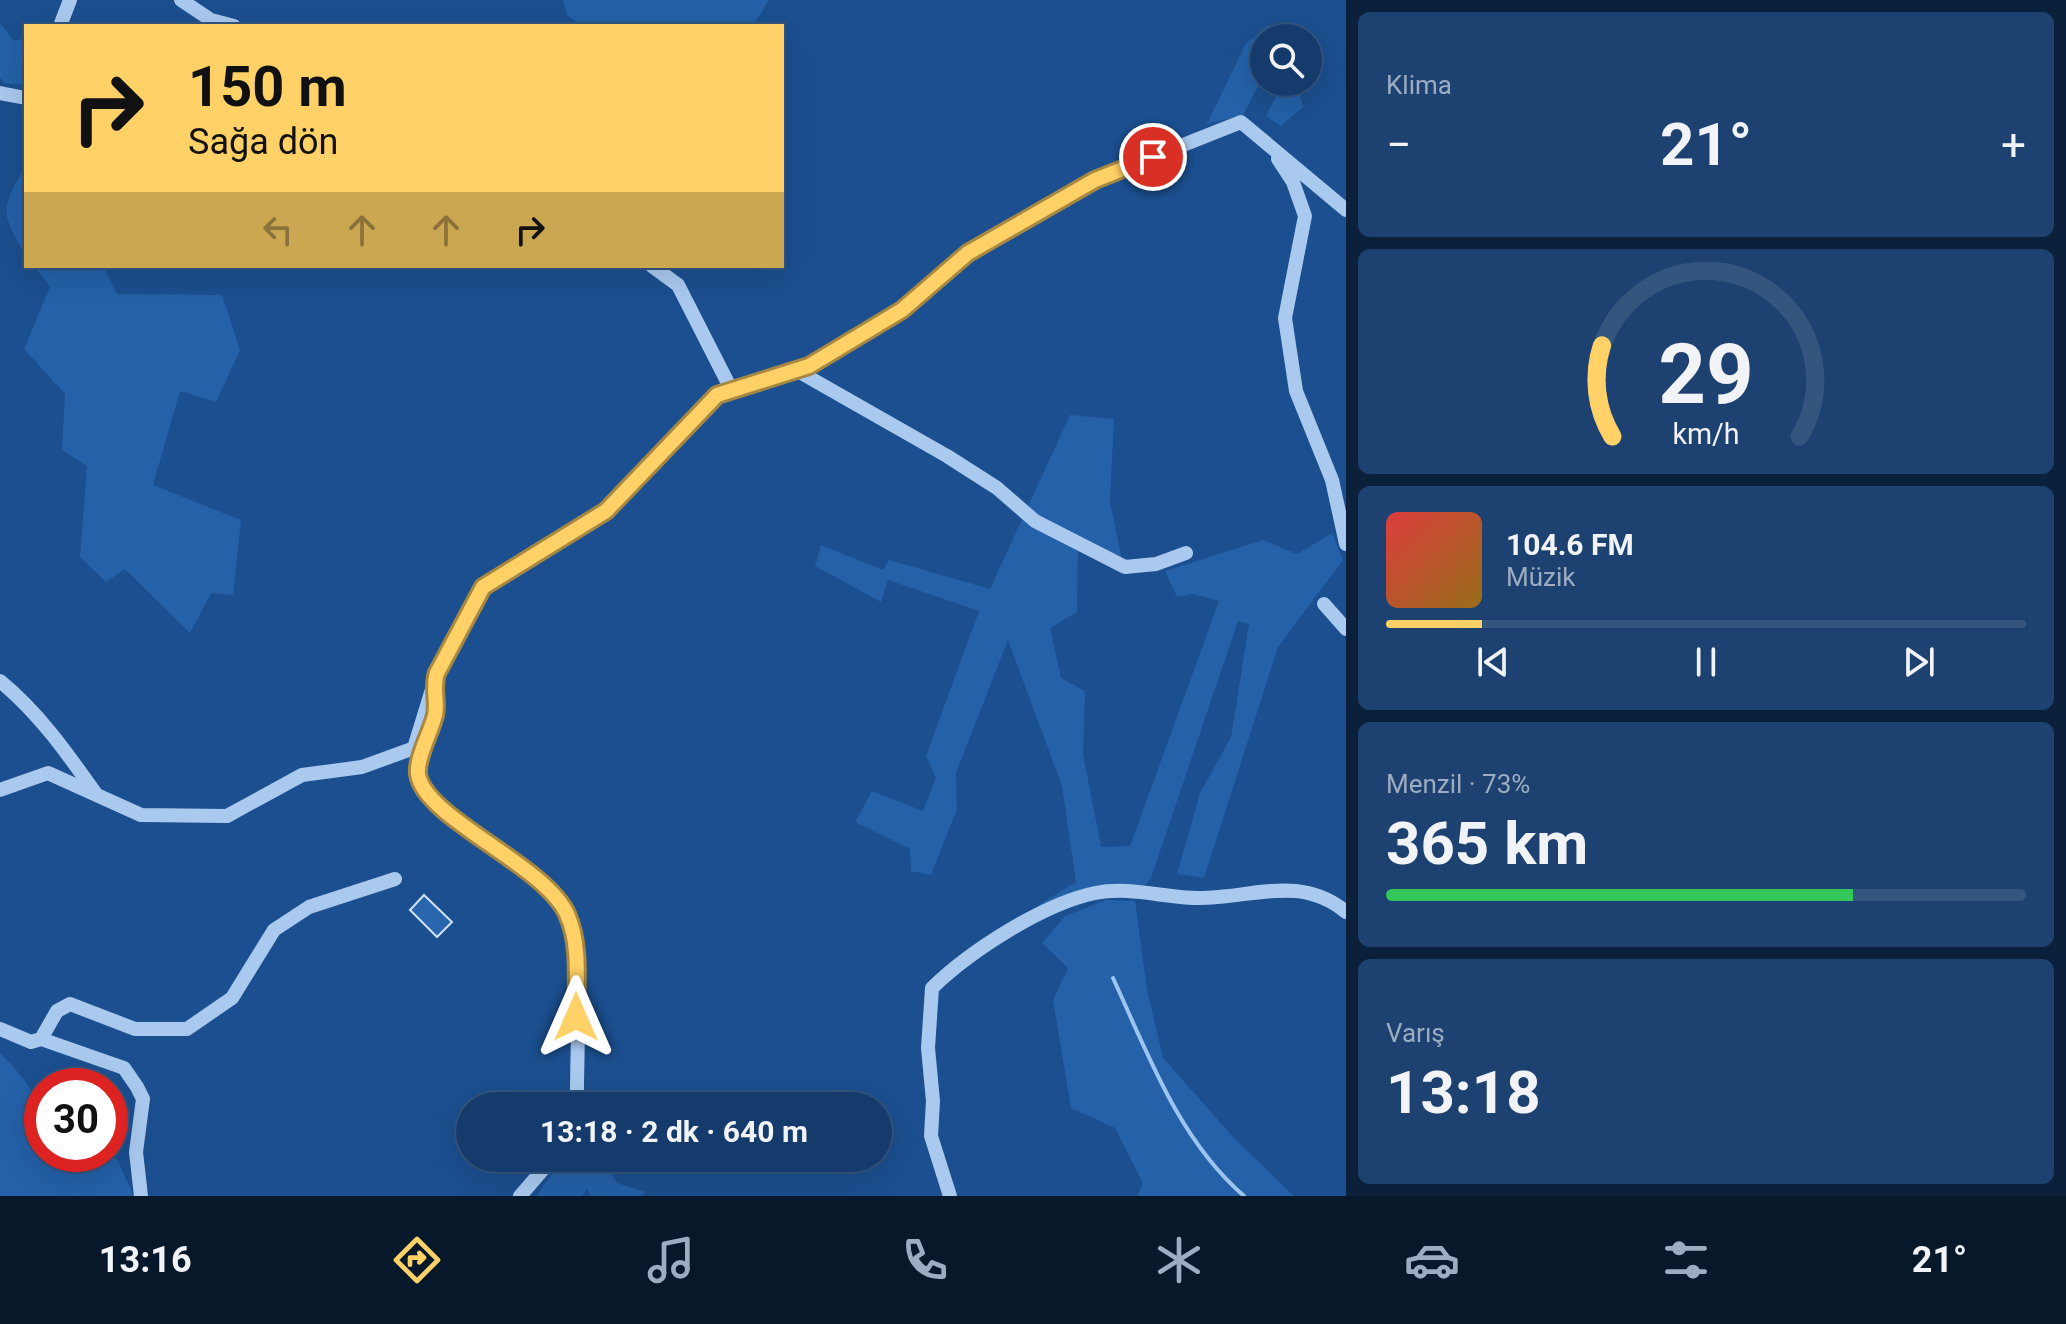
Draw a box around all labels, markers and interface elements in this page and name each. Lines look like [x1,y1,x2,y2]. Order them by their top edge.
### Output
map controls [1250,24,1322,96]
button: search [1250,24,1322,96]
text: 150 m [188,54,347,120]
icon: right [56,56,160,160]
text: Klima [1386,70,1452,100]
text: 21° [1660,109,1752,180]
text: − [1386,119,1411,171]
text: + [2001,119,2026,171]
text: Sağa dön [188,121,338,163]
pin [1119,123,1187,191]
icon: arrive [1131,135,1175,179]
icon: left [256,208,300,252]
icon: ahead [340,208,384,252]
icon: ahead [424,208,468,252]
icon: right [508,208,552,252]
text: 29 [1658,326,1754,423]
text: km/h [1672,417,1740,451]
text: 104.6 FM [1506,527,1634,562]
text: Müzik [1506,562,1575,592]
icon: previous [1471,640,1515,684]
icon: pause [1684,640,1728,684]
icon: next [1897,640,1941,684]
text: Menzil · 73% [1386,769,1530,799]
text: 365 km [1386,808,1588,879]
position arrow [534,975,618,1059]
text: Varış [1386,1018,1445,1048]
text: 13:18 [1386,1057,1541,1128]
speed limit sign: 30 [24,1068,128,1172]
text: 13:18 · 2 dk · 640 m [540,1114,808,1149]
icon: directions [389,1232,445,1288]
icon: music [643,1232,699,1288]
icon: phone [897,1232,953,1288]
icon: climate [1151,1232,1207,1288]
icon: car [1404,1232,1460,1288]
icon: filters [1658,1232,1714,1288]
text: 13:16 [99,1239,192,1281]
text: 21° [1912,1239,1967,1281]

